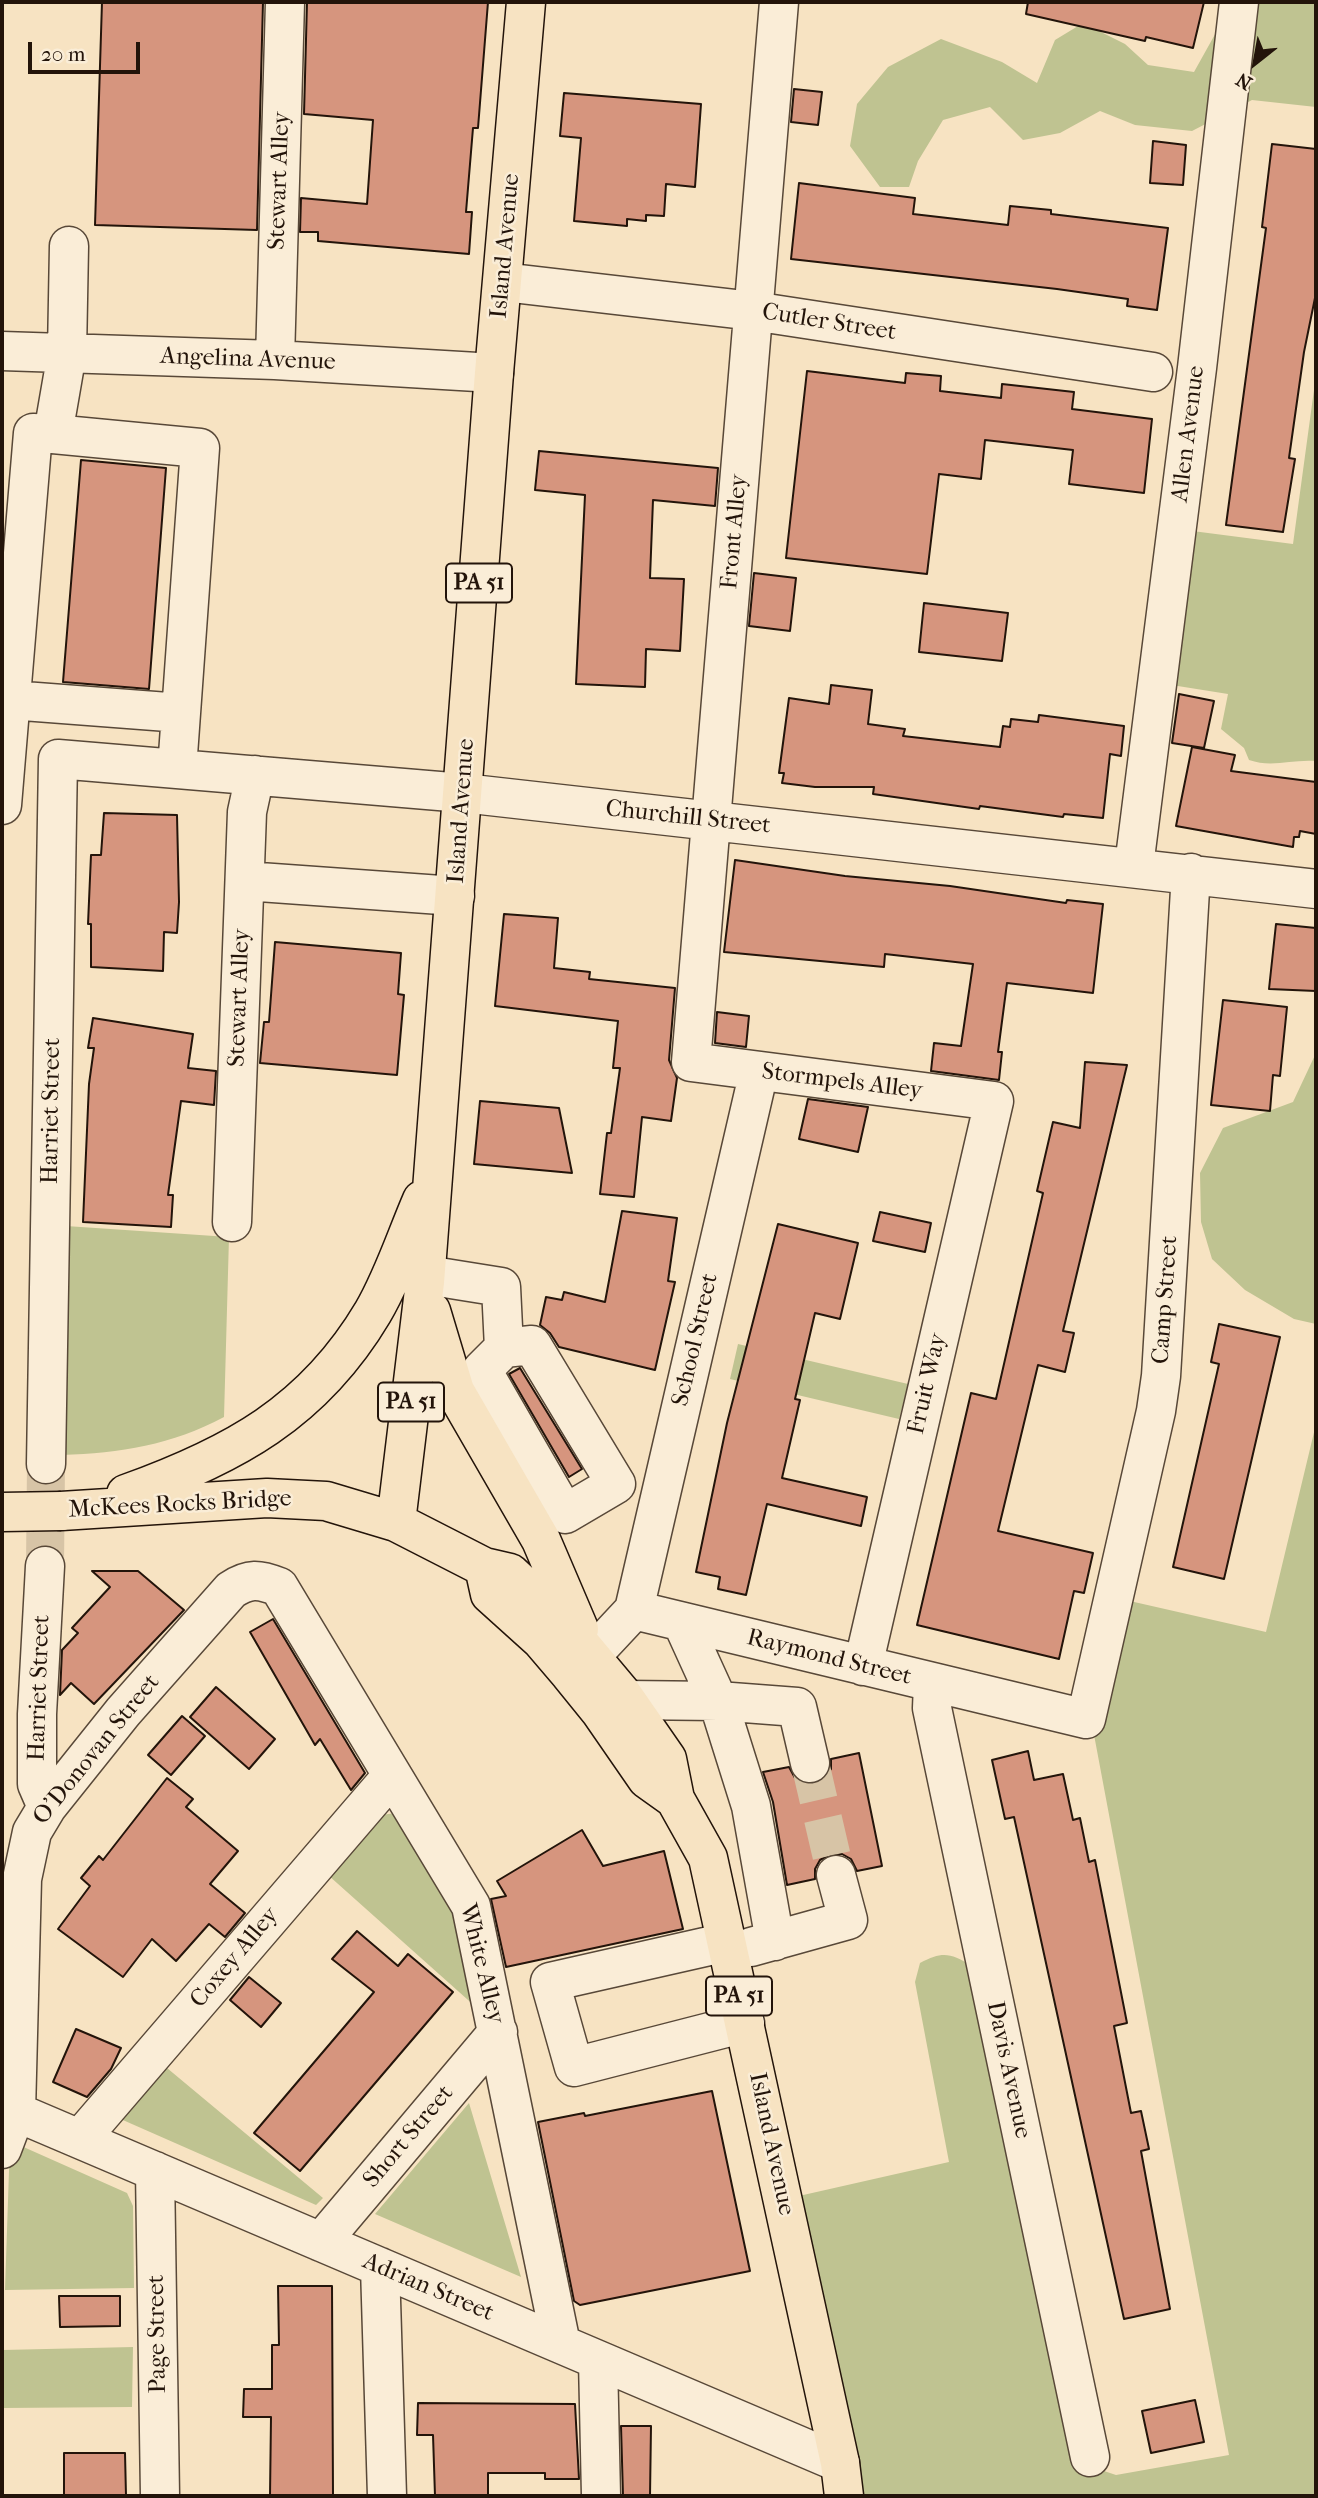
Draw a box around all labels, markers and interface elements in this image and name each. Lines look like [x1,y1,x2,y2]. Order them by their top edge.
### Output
scale bar [32,28,144,72]
north arrow [1220,28,1290,98]
text: 20 m [41,42,85,66]
text: N [1232,68,1256,94]
street label: Stewart Alley [263,111,297,251]
street label: Island Avenue [485,172,527,320]
street label: Cutler Street [760,298,898,348]
street label: Angelina Avenue [160,343,336,377]
street label: Allen Avenue [1166,364,1212,504]
street label: Front Alley [716,473,754,591]
road number: PA 51 [446,564,512,603]
street label: Island Avenue [443,737,481,885]
street label: Churchill Street [604,795,772,841]
street label: Stewart Alley [223,928,257,1068]
street label: Harriet Street [36,1038,68,1184]
street label: Stormpels Alley [760,1058,924,1106]
street label: Camp Street [1147,1235,1185,1365]
street label: School Street [667,1271,725,1409]
street label: Fruit Way [902,1331,954,1437]
road number: PA 51 [378,1382,444,1422]
street label: McKees Rocks Bridge [68,1485,292,1525]
street label: Harriet Street [23,1614,57,1762]
street label: Raymond Street [744,1624,914,1692]
street label: O'Donovan Street [28,1669,166,1831]
street label: White Alley [452,1901,510,2027]
street label: Coxey Alley [185,1902,285,2014]
road number: PA 51 [706,1977,772,2016]
street label: Davis Avenue [979,1999,1037,2141]
street label: Island Avenue [742,2070,800,2218]
street label: Short Street [358,2080,460,2194]
street label: Adrian Street [358,2248,498,2328]
street label: Page Street [143,2274,173,2394]

